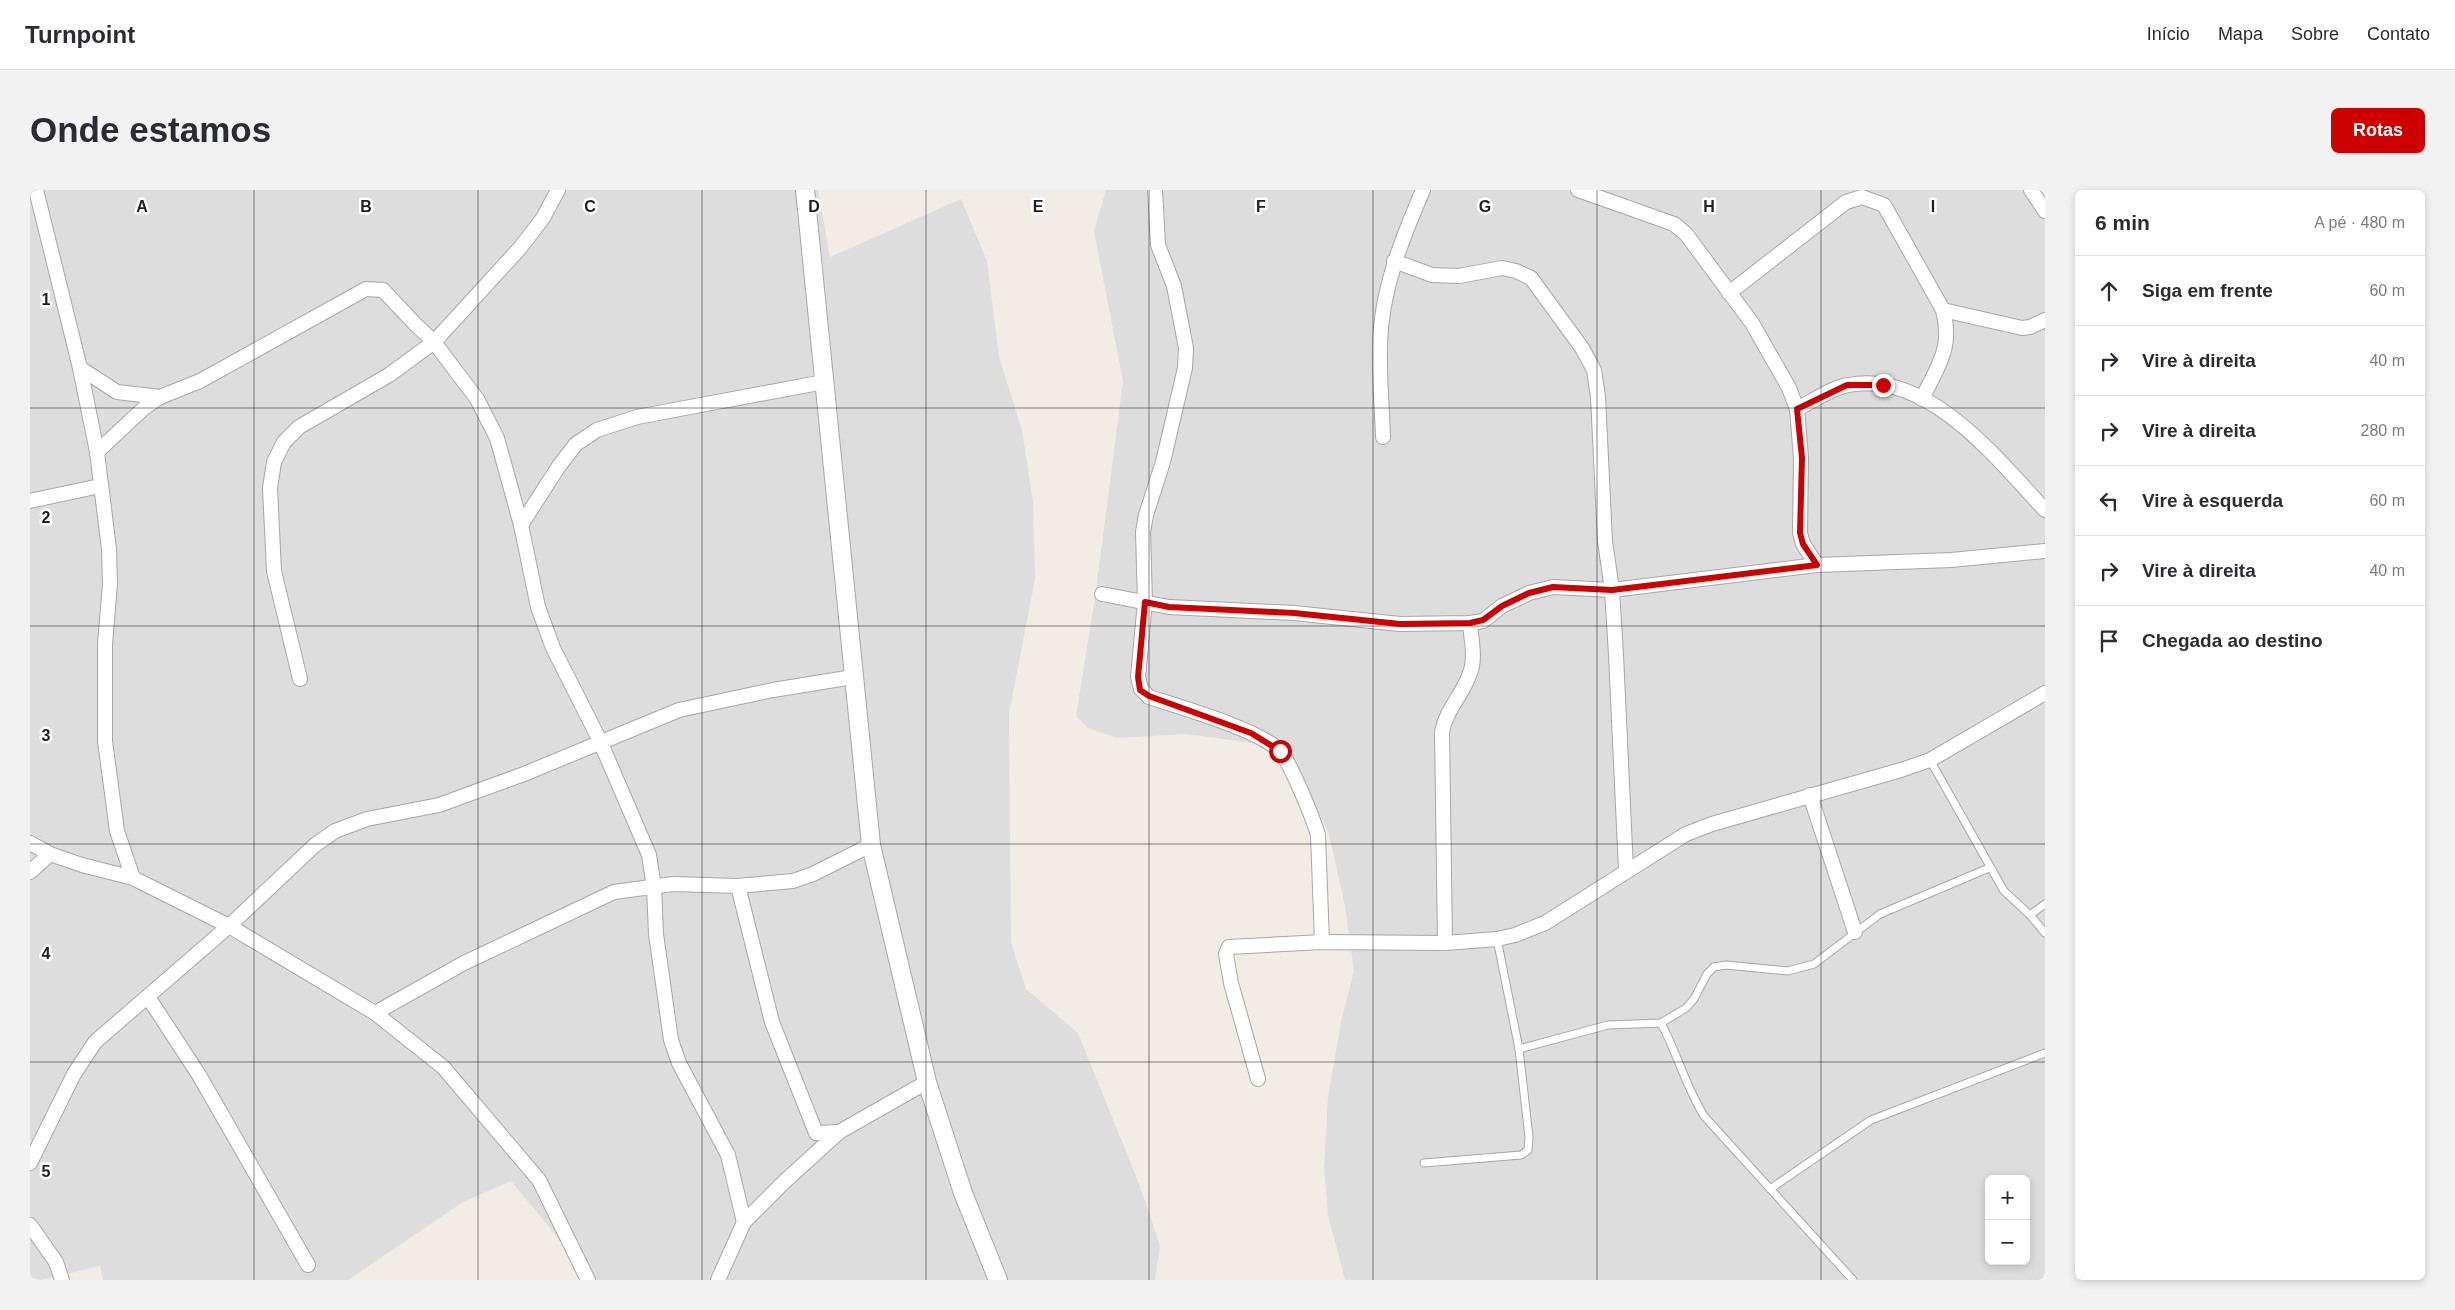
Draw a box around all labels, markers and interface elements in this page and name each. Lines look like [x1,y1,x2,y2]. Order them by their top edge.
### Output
text: Turnpoint [25,21,135,48]
text: Início [2147,24,2190,44]
text: Mapa [2218,24,2263,44]
text: Sobre [2291,24,2339,44]
text: Contato [2367,24,2430,44]
button: Rotas [2331,108,2425,153]
text: Onde estamos [30,110,271,149]
text: A [136,198,148,215]
text: B [360,198,372,215]
text: C [584,198,596,215]
text: D [808,198,820,215]
text: E [1033,198,1044,215]
text: F [1256,198,1266,215]
text: G [1479,198,1491,215]
text: H [1703,198,1715,215]
text: I [1931,198,1935,215]
text: 6 min [2095,211,2150,234]
text: A pé · 480 m [2314,214,2405,231]
icon: ahead [2095,277,2123,305]
text: Siga em frente [2142,280,2273,301]
text: 60 m [2369,282,2405,299]
text: 1 [42,291,51,308]
icon: right [2095,347,2123,375]
text: Vire à direita [2142,350,2256,371]
text: 40 m [2369,352,2405,369]
route end [1872,374,1895,397]
icon: right [2095,417,2123,445]
text: Vire à direita [2142,420,2256,441]
text: 280 m [2361,422,2405,439]
icon: left [2095,487,2123,515]
text: Vire à esquerda [2142,490,2283,511]
text: 60 m [2369,492,2405,509]
text: 2 [42,509,51,526]
icon: right [2095,557,2123,585]
text: Vire à direita [2142,560,2256,581]
text: 40 m [2369,562,2405,579]
icon: arrive [2095,627,2123,655]
text: Chegada ao destino [2142,630,2323,651]
text: 3 [42,727,51,744]
route start [1269,740,1292,763]
text: 4 [42,945,51,962]
text: 5 [42,1163,51,1180]
map controls [1985,1175,2030,1265]
button: + [1985,1175,2030,1220]
button: − [1985,1220,2030,1265]

